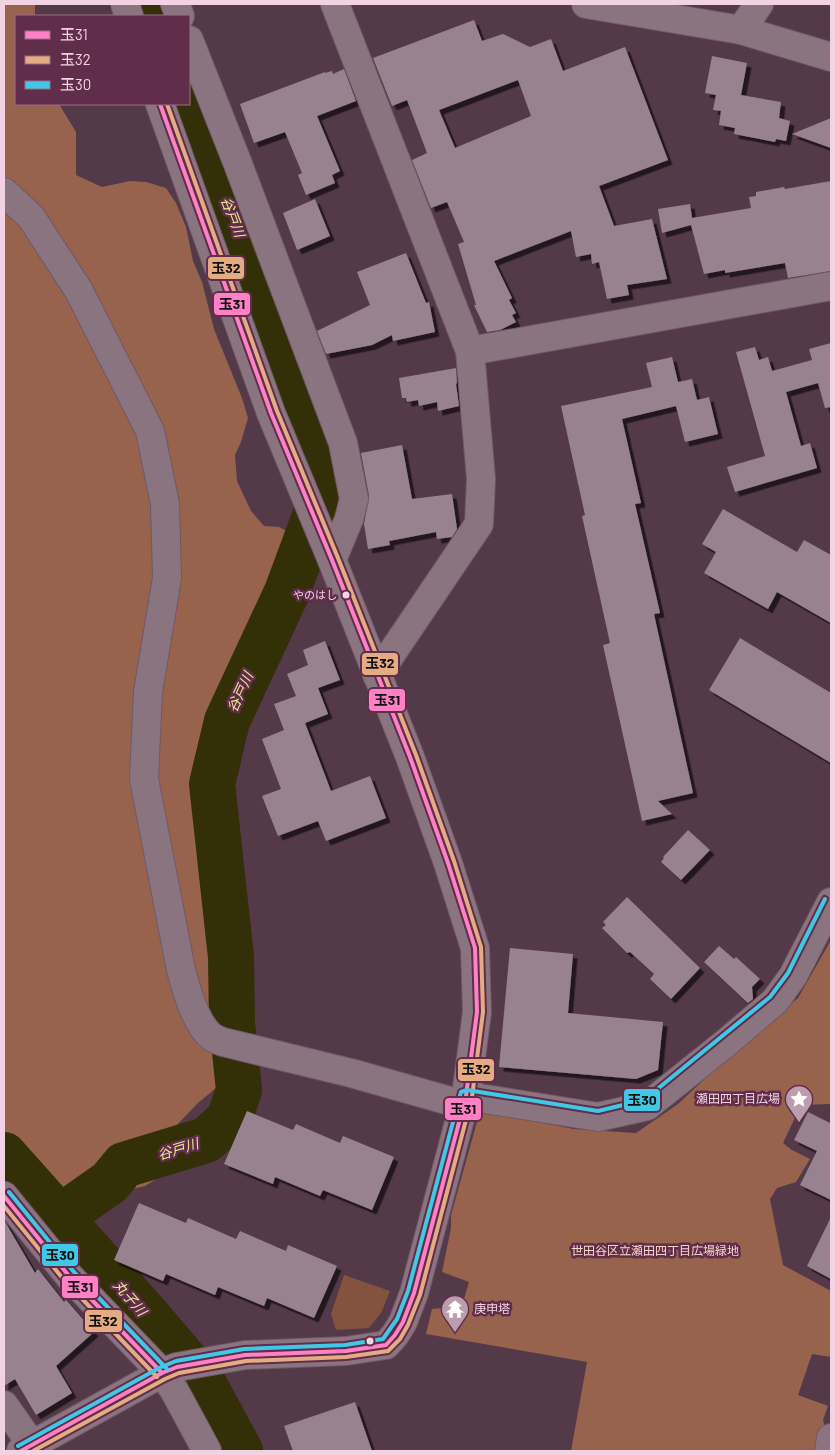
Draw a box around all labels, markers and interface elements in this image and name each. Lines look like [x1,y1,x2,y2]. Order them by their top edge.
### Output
legend [15,15,190,105]
text: 玉31 [60,25,88,43]
text: 玉32 [60,50,91,68]
text: 玉30 [60,75,91,93]
water label: 谷戸川 [218,194,250,241]
line badge: 玉32 [207,256,245,280]
text: 玉32 [211,259,241,276]
line badge: 玉31 [213,292,251,316]
text: 玉31 [219,295,245,312]
place label: やのはし [293,588,337,601]
marker: やのはし [341,590,351,600]
line badge: 玉32 [361,652,399,676]
text: 玉32 [365,654,395,671]
water label: 谷戸川 [223,667,257,714]
line badge: 玉31 [368,688,406,712]
text: 玉31 [374,691,400,708]
line badge: 玉32 [457,1058,495,1082]
text: 玉32 [461,1060,491,1077]
place icon: 瀬田四丁目広場 [784,1084,814,1123]
line badge: 玉30 [623,1088,661,1112]
text: 玉30 [627,1091,657,1108]
place label: 瀬田四丁目広場 [696,1091,780,1105]
line badge: 玉31 [444,1097,482,1121]
text: 玉31 [450,1100,476,1117]
water label: 谷戸川 [155,1134,202,1163]
line badge: 玉30 [41,1243,79,1267]
park label: 世田谷区立瀬田四丁目広場緑地 [571,1243,739,1257]
text: 玉30 [45,1246,75,1263]
line badge: 玉31 [61,1275,99,1299]
water label: 丸子川 [110,1276,152,1321]
text: 玉31 [67,1278,93,1295]
temple icon: 庚申塔 [440,1294,470,1333]
place label: 庚申塔 [474,1301,510,1315]
line badge: 玉32 [84,1309,123,1333]
text: 玉32 [88,1312,118,1329]
unlabelled marker [365,1336,375,1346]

